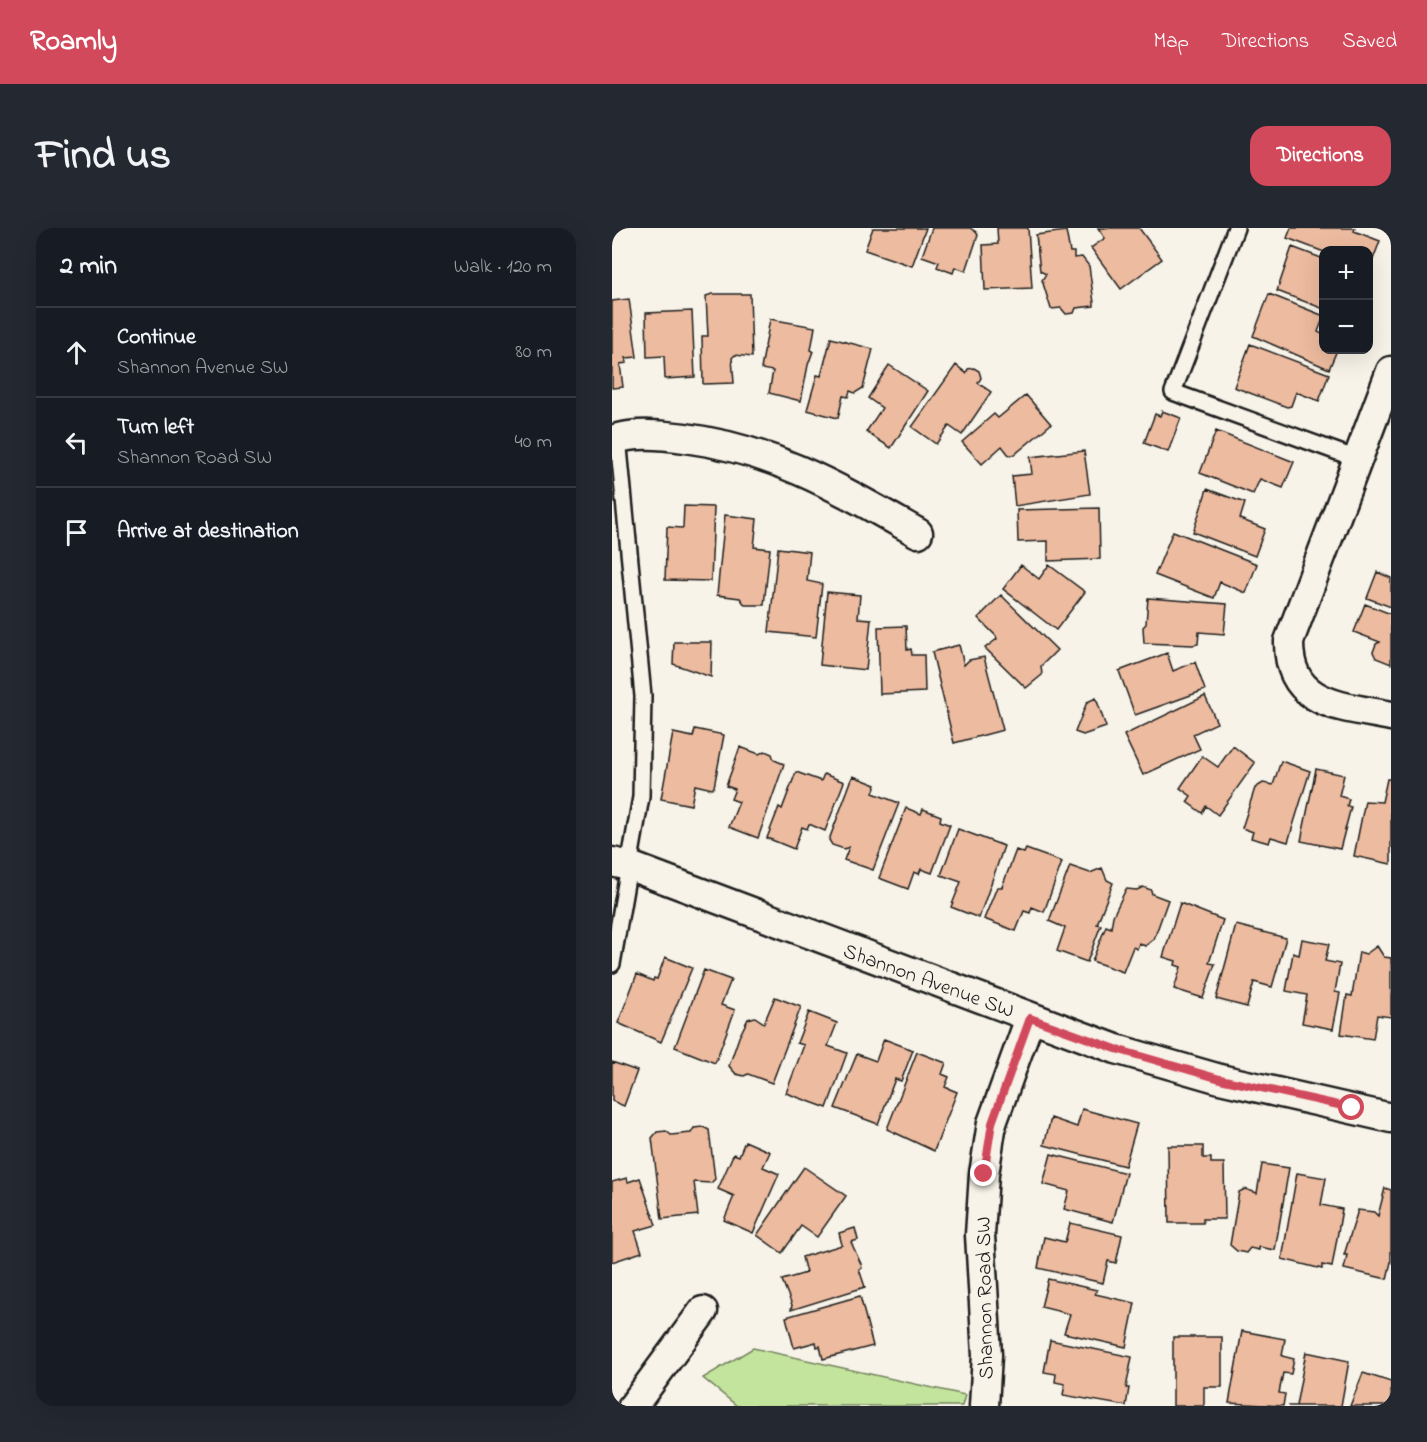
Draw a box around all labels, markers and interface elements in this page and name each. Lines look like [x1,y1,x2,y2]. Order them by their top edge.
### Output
text: Roamly [30,22,117,63]
text: Map [1153,27,1189,57]
text: Directions [1222,27,1309,57]
text: Saved [1342,27,1397,57]
text: Find us [36,126,171,187]
button: Directions [1250,126,1391,186]
map controls [1319,246,1373,354]
button: + [1319,246,1373,300]
text: 2 min [60,248,117,286]
text: Walk · 120 m [454,253,552,282]
button: − [1319,300,1373,354]
text: Continue [117,322,196,354]
icon: ahead [60,336,93,369]
text: 80 m [515,338,552,367]
text: Shannon Avenue SW [117,354,288,383]
text: Turn left [117,412,194,444]
icon: left [60,426,93,459]
text: 40 m [515,428,552,457]
text: Shannon Road SW [117,444,272,473]
icon: arrive [60,516,93,549]
text: Arrive at destination [117,516,299,548]
street label: Shannon Avenue SW [839,937,1018,1027]
route start [1338,1094,1364,1120]
route end [970,1160,996,1186]
street label: Shannon Road SW [970,1216,1002,1380]

